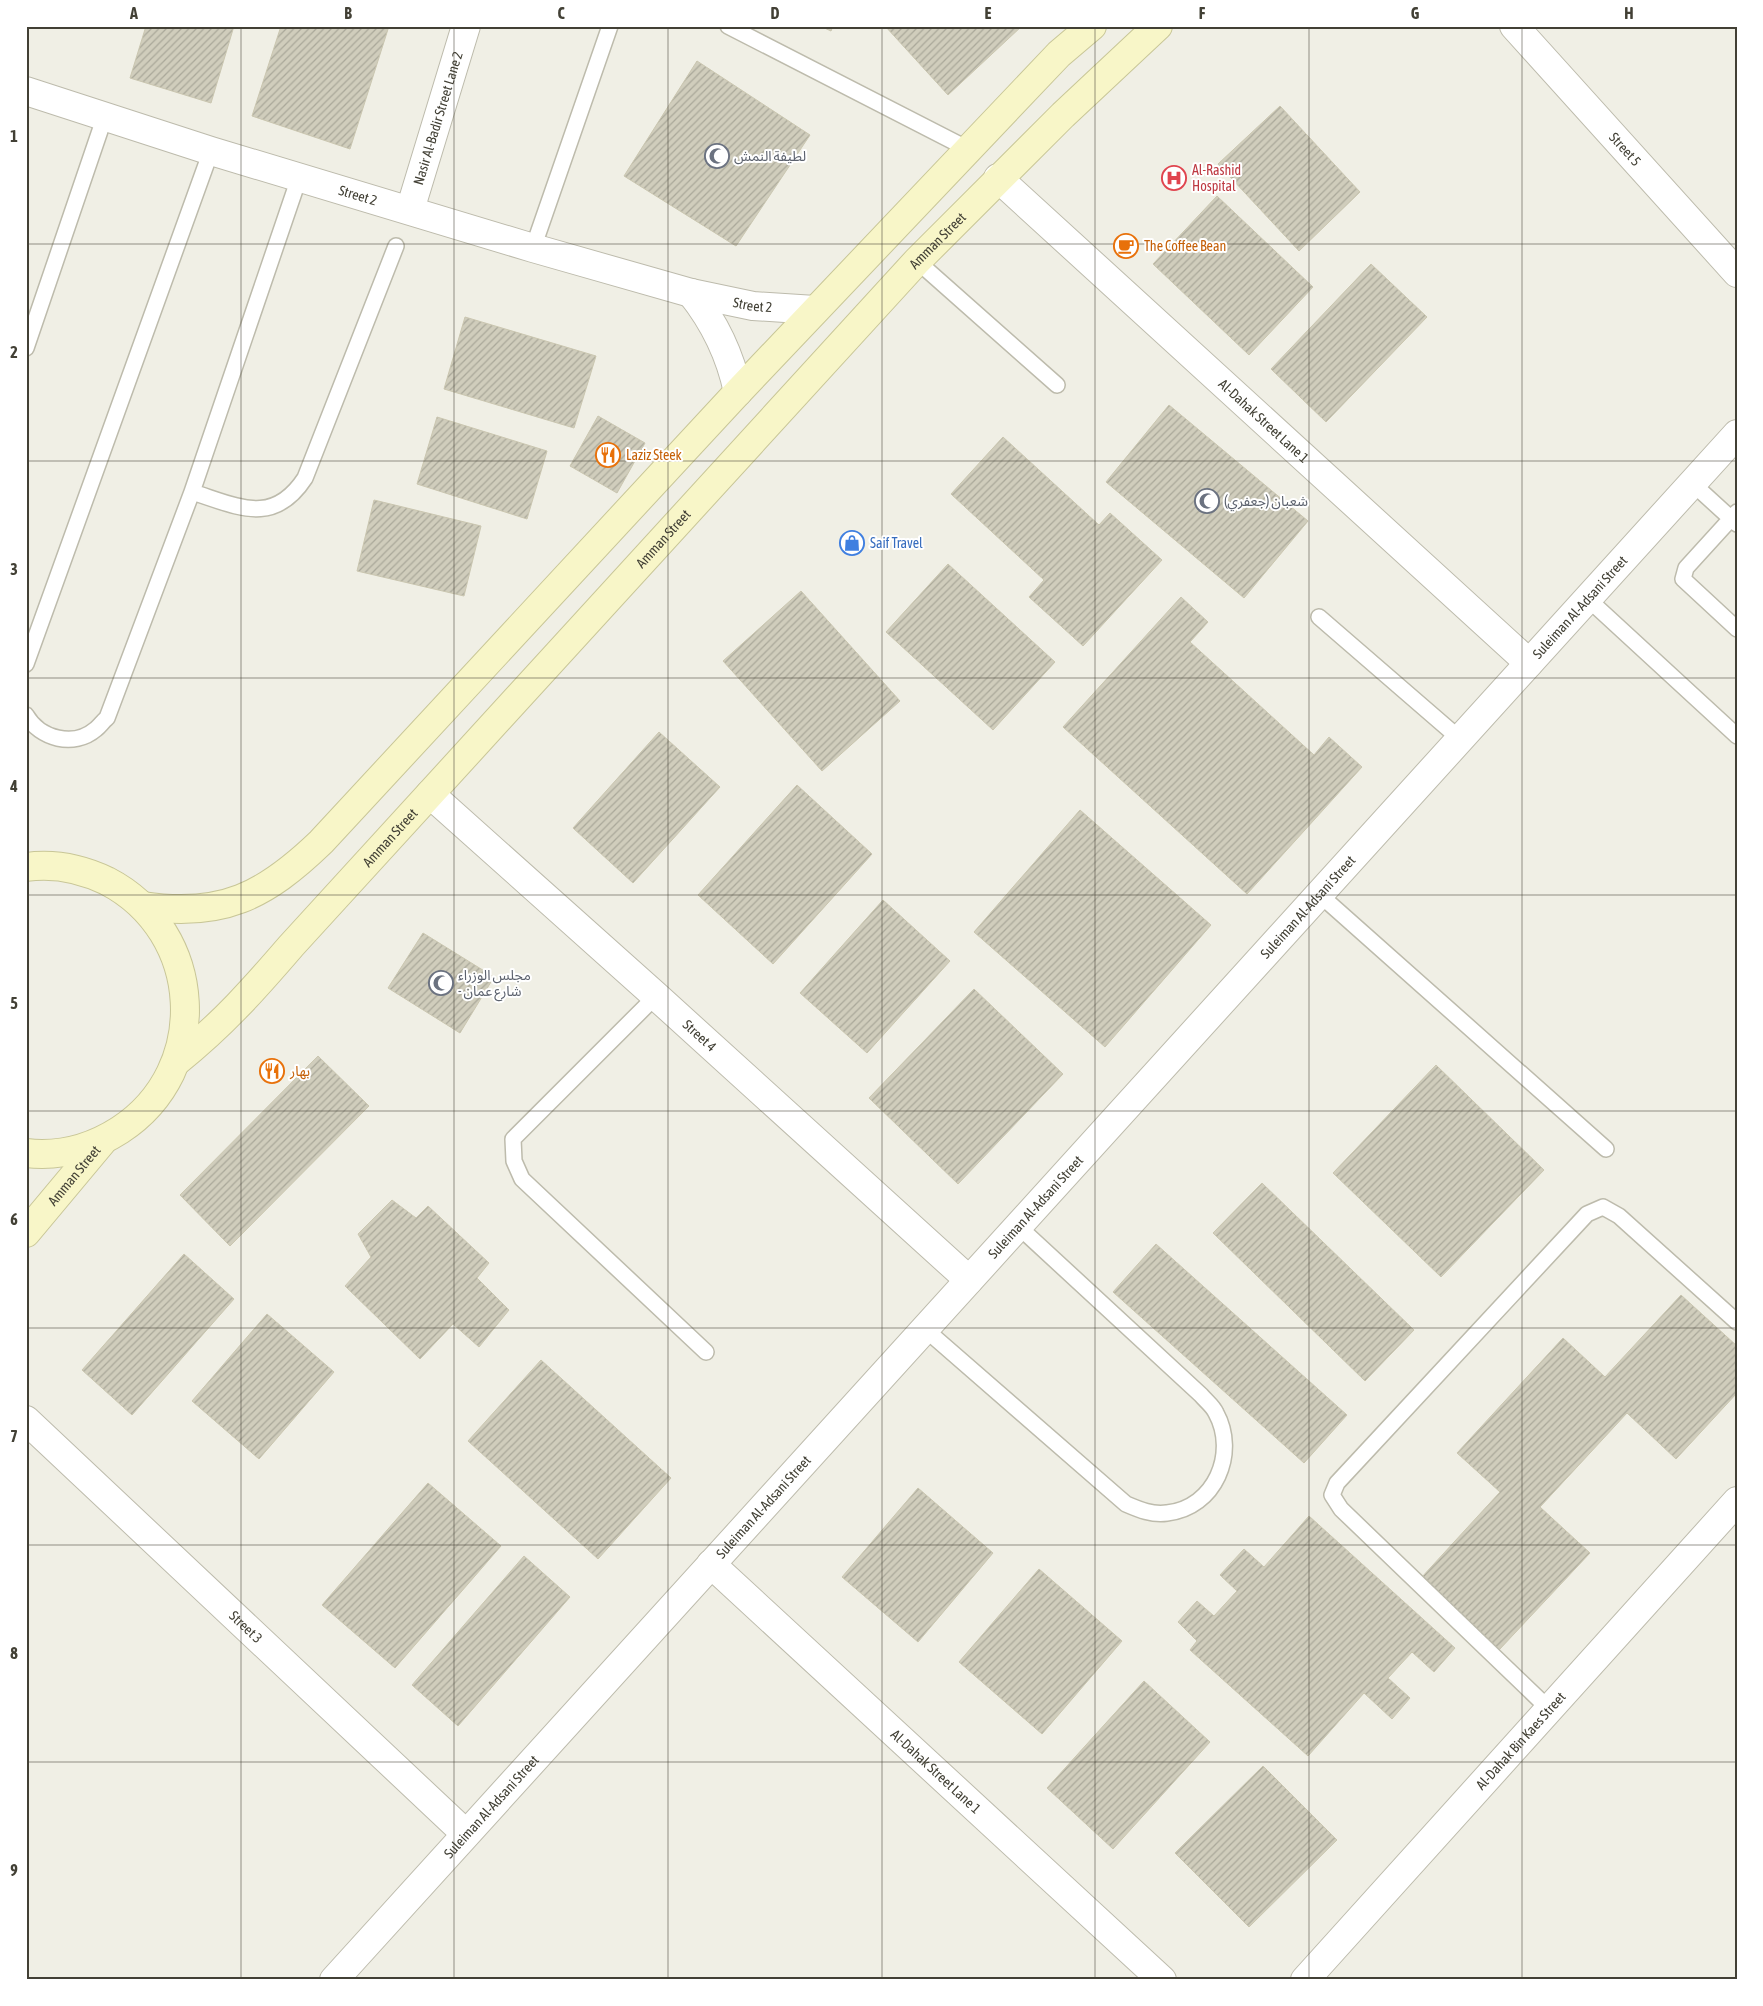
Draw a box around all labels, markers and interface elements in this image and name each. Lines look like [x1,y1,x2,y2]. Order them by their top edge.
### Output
text: A [129,4,138,22]
text: B [344,4,352,22]
text: C [557,4,565,22]
text: D [771,4,780,22]
text: E [985,4,992,22]
text: F [1199,4,1206,22]
text: G [1411,4,1420,22]
text: H [1624,4,1634,22]
street label: Nasir Al-Badir Street Lane 2 [410,50,466,187]
text: 1 [10,127,18,145]
street label: Street 5 [1606,129,1644,169]
mosque icon: لطيفة النمش [704,143,730,169]
place label: لطيفة النمش [734,148,806,165]
place label: Al-Rashid Hospital [1192,162,1241,194]
hospital icon: Al-Rashid Hospital [1161,165,1187,191]
street label: Street 2 [337,182,379,209]
street label: Amman Street [906,209,969,272]
cafe icon: The Coffee Bean [1113,233,1139,259]
place label: The Coffee Bean [1144,238,1226,254]
street label: Street 2 [732,294,773,315]
text: 2 [10,343,18,361]
street label: Al-Dahak Street Lane 1 [1216,376,1312,466]
restaurant icon: Laziz Steek [595,442,621,468]
place label: Laziz Steek [626,447,682,463]
mosque icon: شعبان (جعفري) [1194,488,1220,514]
place label: شعبان (جعفري) [1224,493,1308,512]
street label: Amman Street [633,506,694,571]
shop icon: Saif Travel [839,530,865,556]
place label: Saif Travel [870,535,923,551]
street label: Suleiman Al-Adsani Street [1529,552,1631,662]
text: 3 [10,560,18,578]
text: 4 [9,777,18,795]
street label: Amman Street [359,805,421,870]
street label: Suleiman Al-Adsani Street [1257,852,1358,962]
place label: مجلس الوزراء - شارع عمان [458,967,531,1002]
mosque icon: مجلس الوزراء - شارع عمان [428,970,454,996]
text: 5 [10,994,18,1012]
street label: Street 4 [680,1016,720,1055]
restaurant icon: بهار [259,1058,285,1084]
place label: بهار [289,1063,310,1080]
street label: Amman Street [45,1142,104,1209]
street label: Suleiman Al-Adsani Street [985,1152,1086,1262]
text: 6 [10,1210,18,1228]
text: 7 [10,1427,18,1445]
street label: Suleiman Al-Adsani Street [713,1452,814,1561]
street label: Street 3 [226,1608,266,1646]
text: 8 [10,1644,18,1662]
street label: Al-Dahak Bin Kaes Street [1473,1689,1569,1793]
street label: Al-Dahak Street Lane 1 [888,1726,984,1817]
street label: Suleiman Al-Adsani Street [441,1752,542,1861]
text: 9 [10,1861,18,1879]

